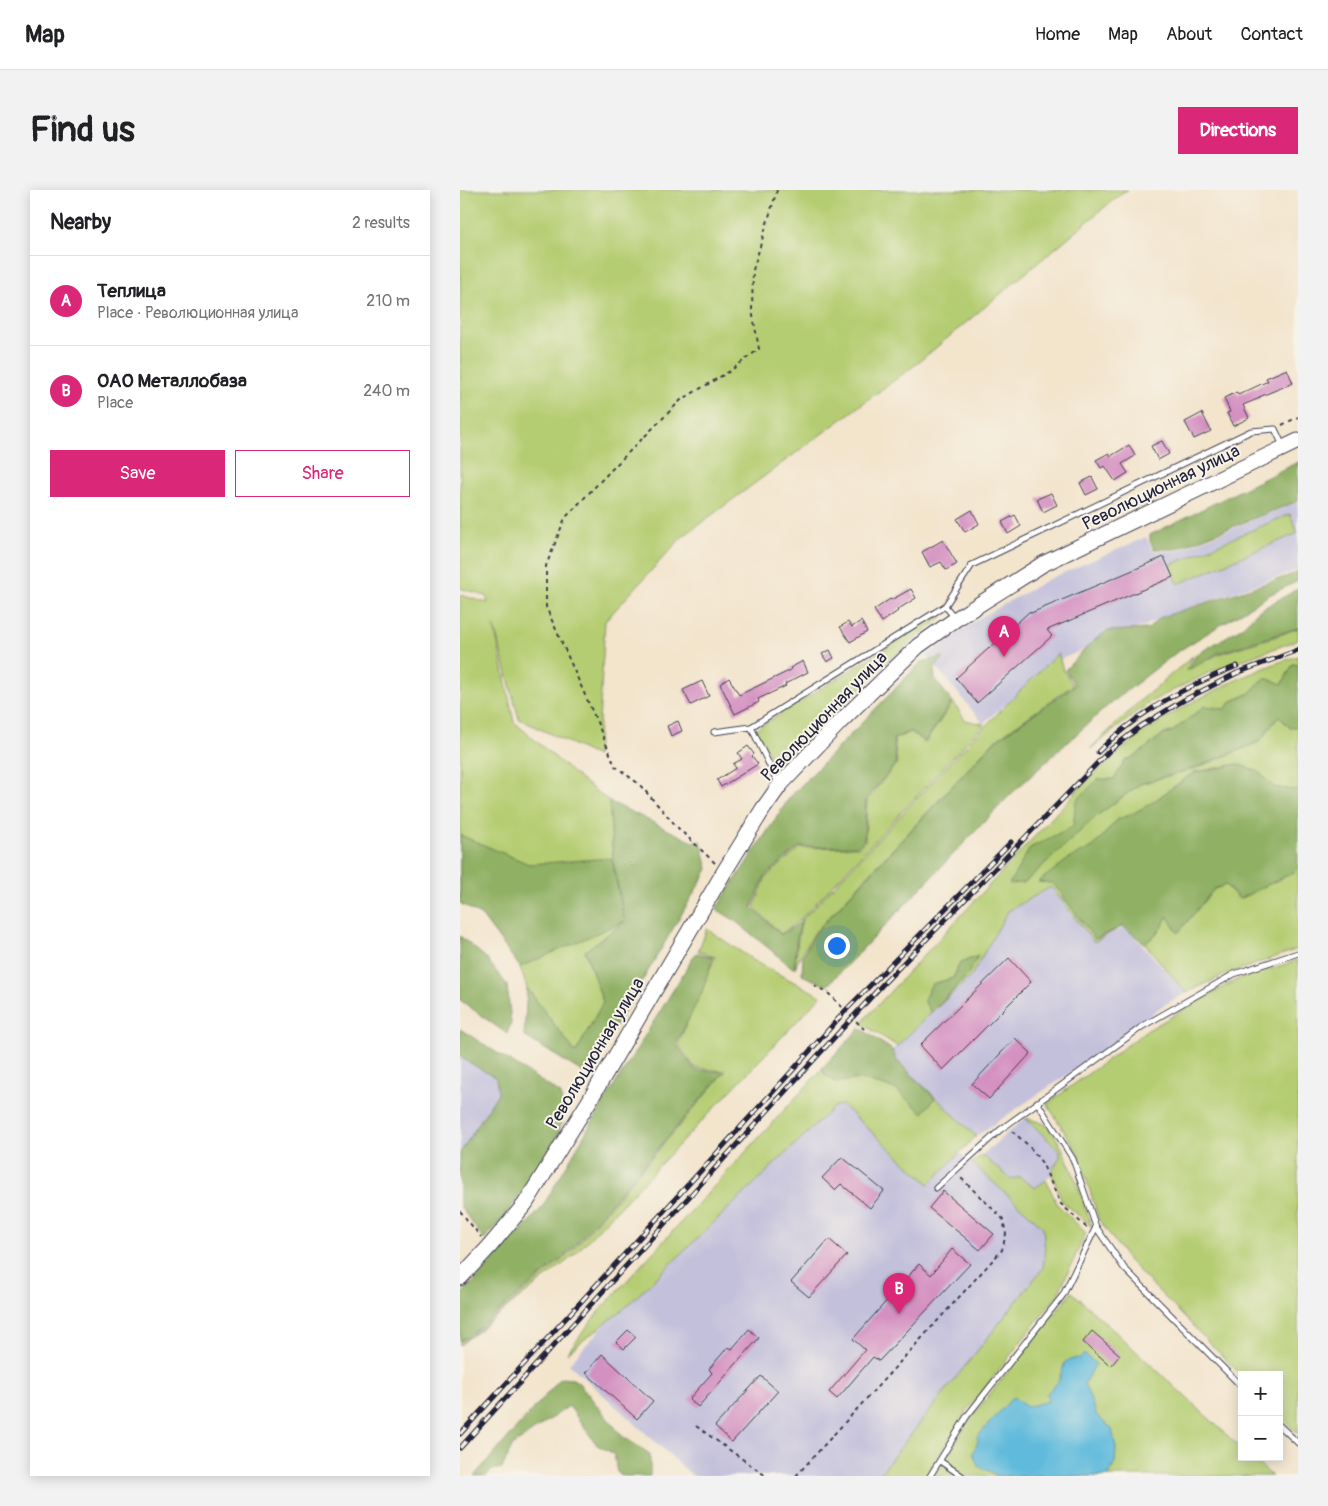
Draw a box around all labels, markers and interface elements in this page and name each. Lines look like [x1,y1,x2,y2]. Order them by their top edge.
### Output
text: Map [25,20,65,49]
text: Home [1035,23,1080,46]
text: Map [1108,23,1138,46]
text: About [1166,23,1212,46]
text: Contact [1240,23,1303,46]
button: Directions [1178,107,1298,154]
text: Find us [30,108,135,152]
text: Nearby [50,209,111,236]
text: 2 results [352,213,410,233]
text: Теплица [97,279,166,303]
text: A [61,291,71,311]
text: 210 m [366,291,410,311]
text: Place · Революционная улица [97,303,298,323]
text: ОАО Металлобаза [97,369,247,393]
text: B [61,381,71,401]
text: 240 m [363,381,410,401]
text: Place [97,393,133,413]
street label: Революционная улица [1079,439,1244,536]
button: Save [50,450,225,497]
button: Share [235,450,410,497]
pin: A [988,616,1020,657]
street label: Революционная улица [756,646,892,786]
your location [824,933,850,959]
street label: Революционная улица [541,973,650,1133]
pin: B [883,1273,915,1314]
map controls [1238,1371,1283,1461]
button: + [1238,1371,1283,1416]
button: − [1238,1416,1283,1461]

